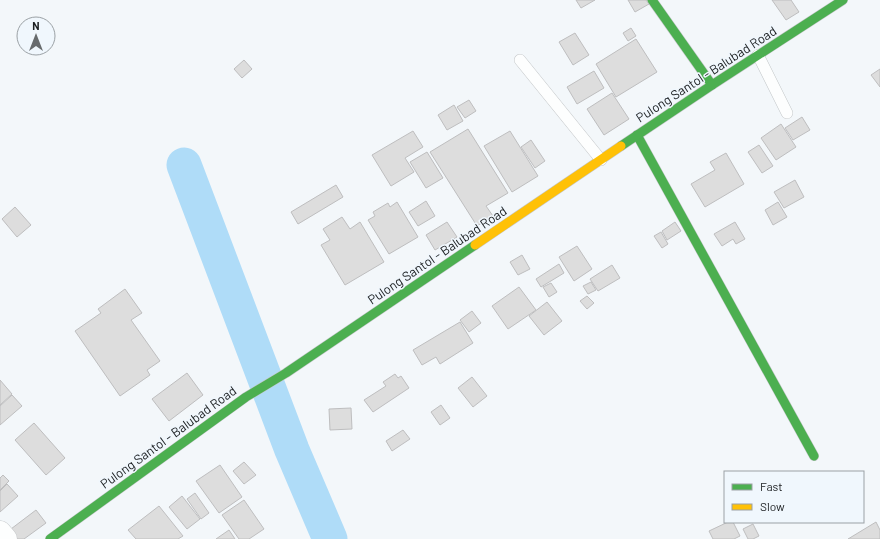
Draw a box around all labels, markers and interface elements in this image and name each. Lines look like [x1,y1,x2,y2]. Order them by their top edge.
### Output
north arrow [16,16,56,56]
text: N [32,19,40,32]
street label: Pulong Santol - Balubad Road [633,23,779,125]
street label: Pulong Santol - Balubad Road [364,202,510,308]
street label: Pulong Santol - Balubad Road [97,382,239,492]
legend [724,471,864,523]
text: Fast [760,479,783,493]
text: Slow [760,499,785,513]

